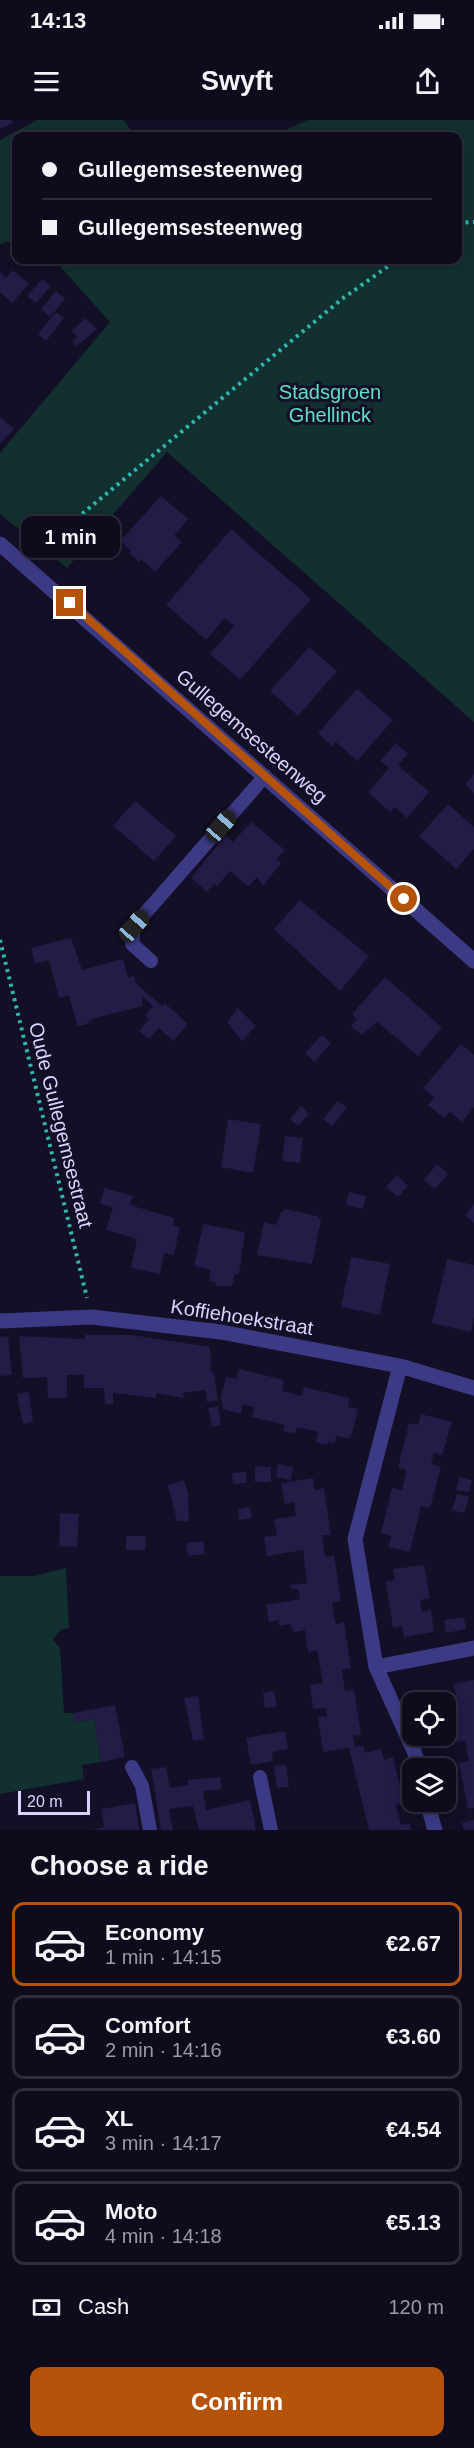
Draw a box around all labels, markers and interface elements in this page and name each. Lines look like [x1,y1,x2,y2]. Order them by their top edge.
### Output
text: 14:13 [30,8,86,33]
icon: menu [30,65,63,98]
icon: share [411,65,444,98]
text: Swyft [201,66,273,96]
text: Gullegemsesteenweg [78,157,303,182]
text: Gullegemsesteenweg [78,215,303,240]
park label: Stadsgroen Ghellinck [279,381,381,426]
callout: 1 min [20,516,119,558]
text: 1 min [44,526,97,548]
route end [56,589,83,616]
street label: Gullegemsesteenweg [172,665,332,807]
car [202,807,240,845]
route start [390,885,417,912]
car [115,907,153,945]
street label: Oude Gullegemsestraat [25,1020,97,1231]
street label: Koffiehoekstraat [169,1295,315,1339]
map controls [402,1692,456,1812]
button: locate [402,1692,456,1746]
button: layers [402,1758,456,1812]
scale bar [18,1788,90,1816]
text: 20 m [27,1793,63,1810]
text: Choose a ride [30,1851,209,1881]
icon: car [33,1917,87,1971]
text: Economy [105,1920,204,1945]
text: €2.67 [386,1931,441,1956]
text: 1 min · 14:15 [105,1946,222,1968]
icon: car [33,2010,87,2064]
text: Comfort [105,2013,191,2038]
text: €3.60 [386,2024,441,2049]
text: 2 min · 14:16 [105,2039,222,2061]
icon: car [33,2103,87,2157]
text: XL [105,2106,133,2131]
text: €4.54 [386,2117,441,2142]
text: 3 min · 14:17 [105,2132,222,2154]
icon: car [33,2196,87,2250]
text: Moto [105,2199,158,2224]
text: €5.13 [386,2210,441,2235]
text: 4 min · 14:18 [105,2225,222,2247]
icon: cash [30,2291,63,2324]
text: Cash [78,2294,129,2319]
text: 120 m [388,2296,444,2318]
button: Confirm [30,2367,444,2436]

